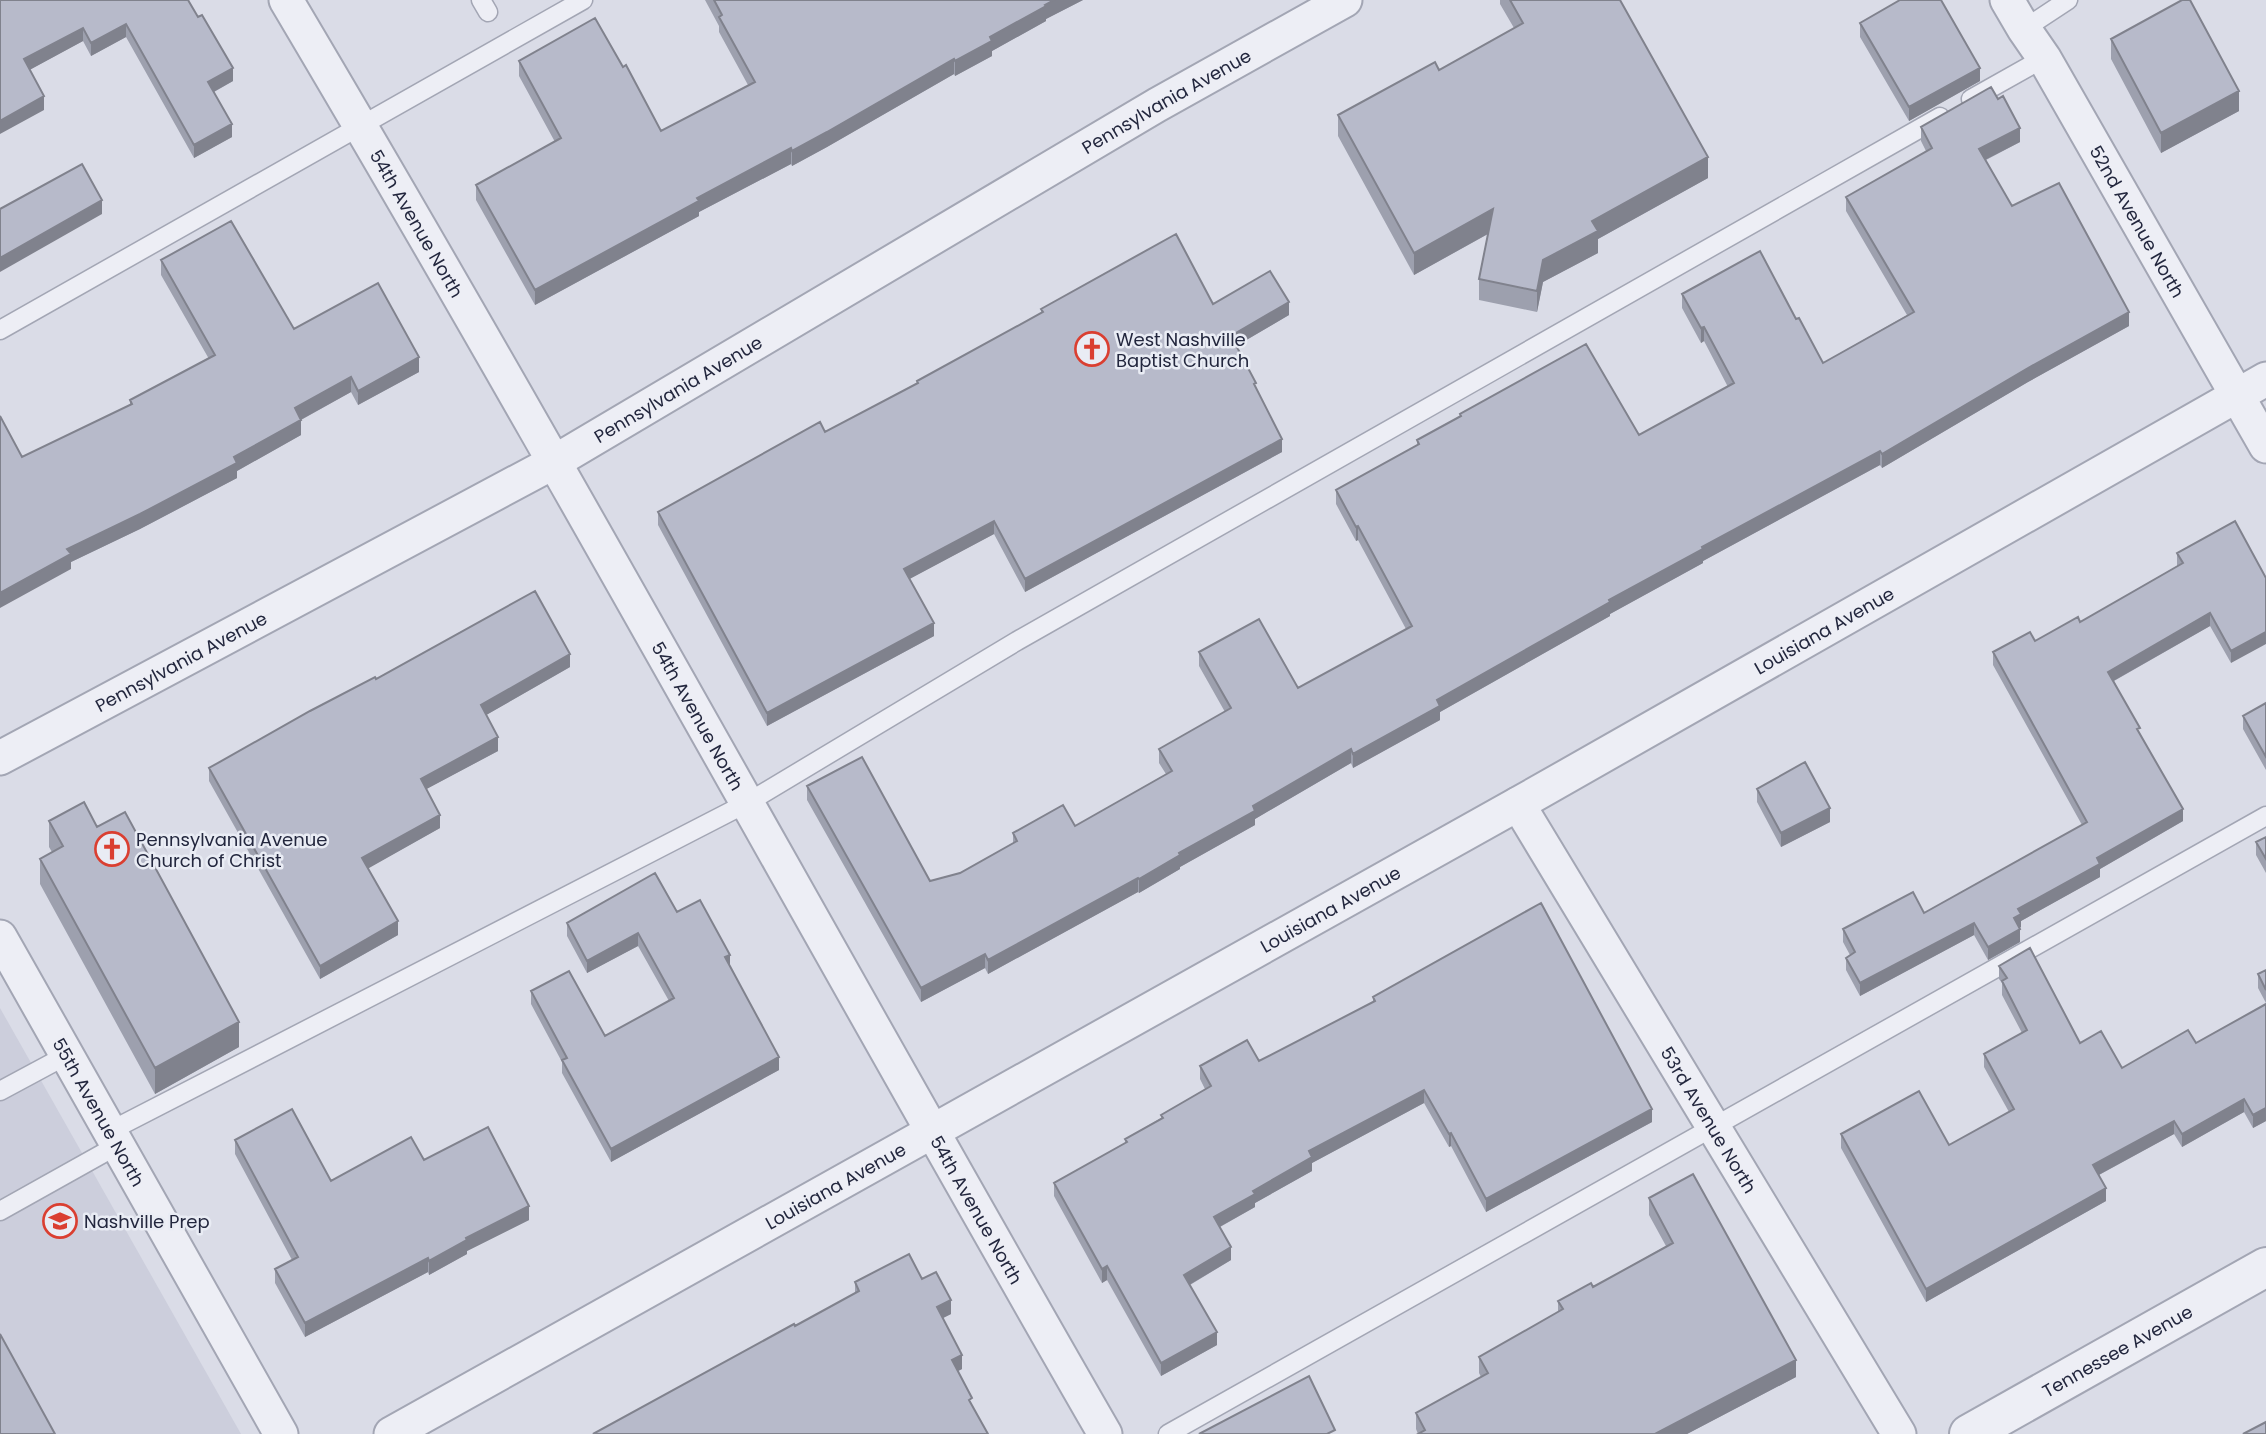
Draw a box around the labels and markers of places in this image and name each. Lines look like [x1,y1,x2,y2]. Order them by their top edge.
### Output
place label: West Nashville Baptist Church [1116,327,1249,373]
church icon: West Nashville Baptist Church [1073,330,1111,368]
place label: Pennsylvania Avenue Church of Christ [136,827,327,873]
church icon: Pennsylvania Avenue Church of Christ [93,830,131,868]
school or university icon: Nashville Prep [41,1202,79,1240]
place label: Nashville Prep [84,1209,210,1234]

